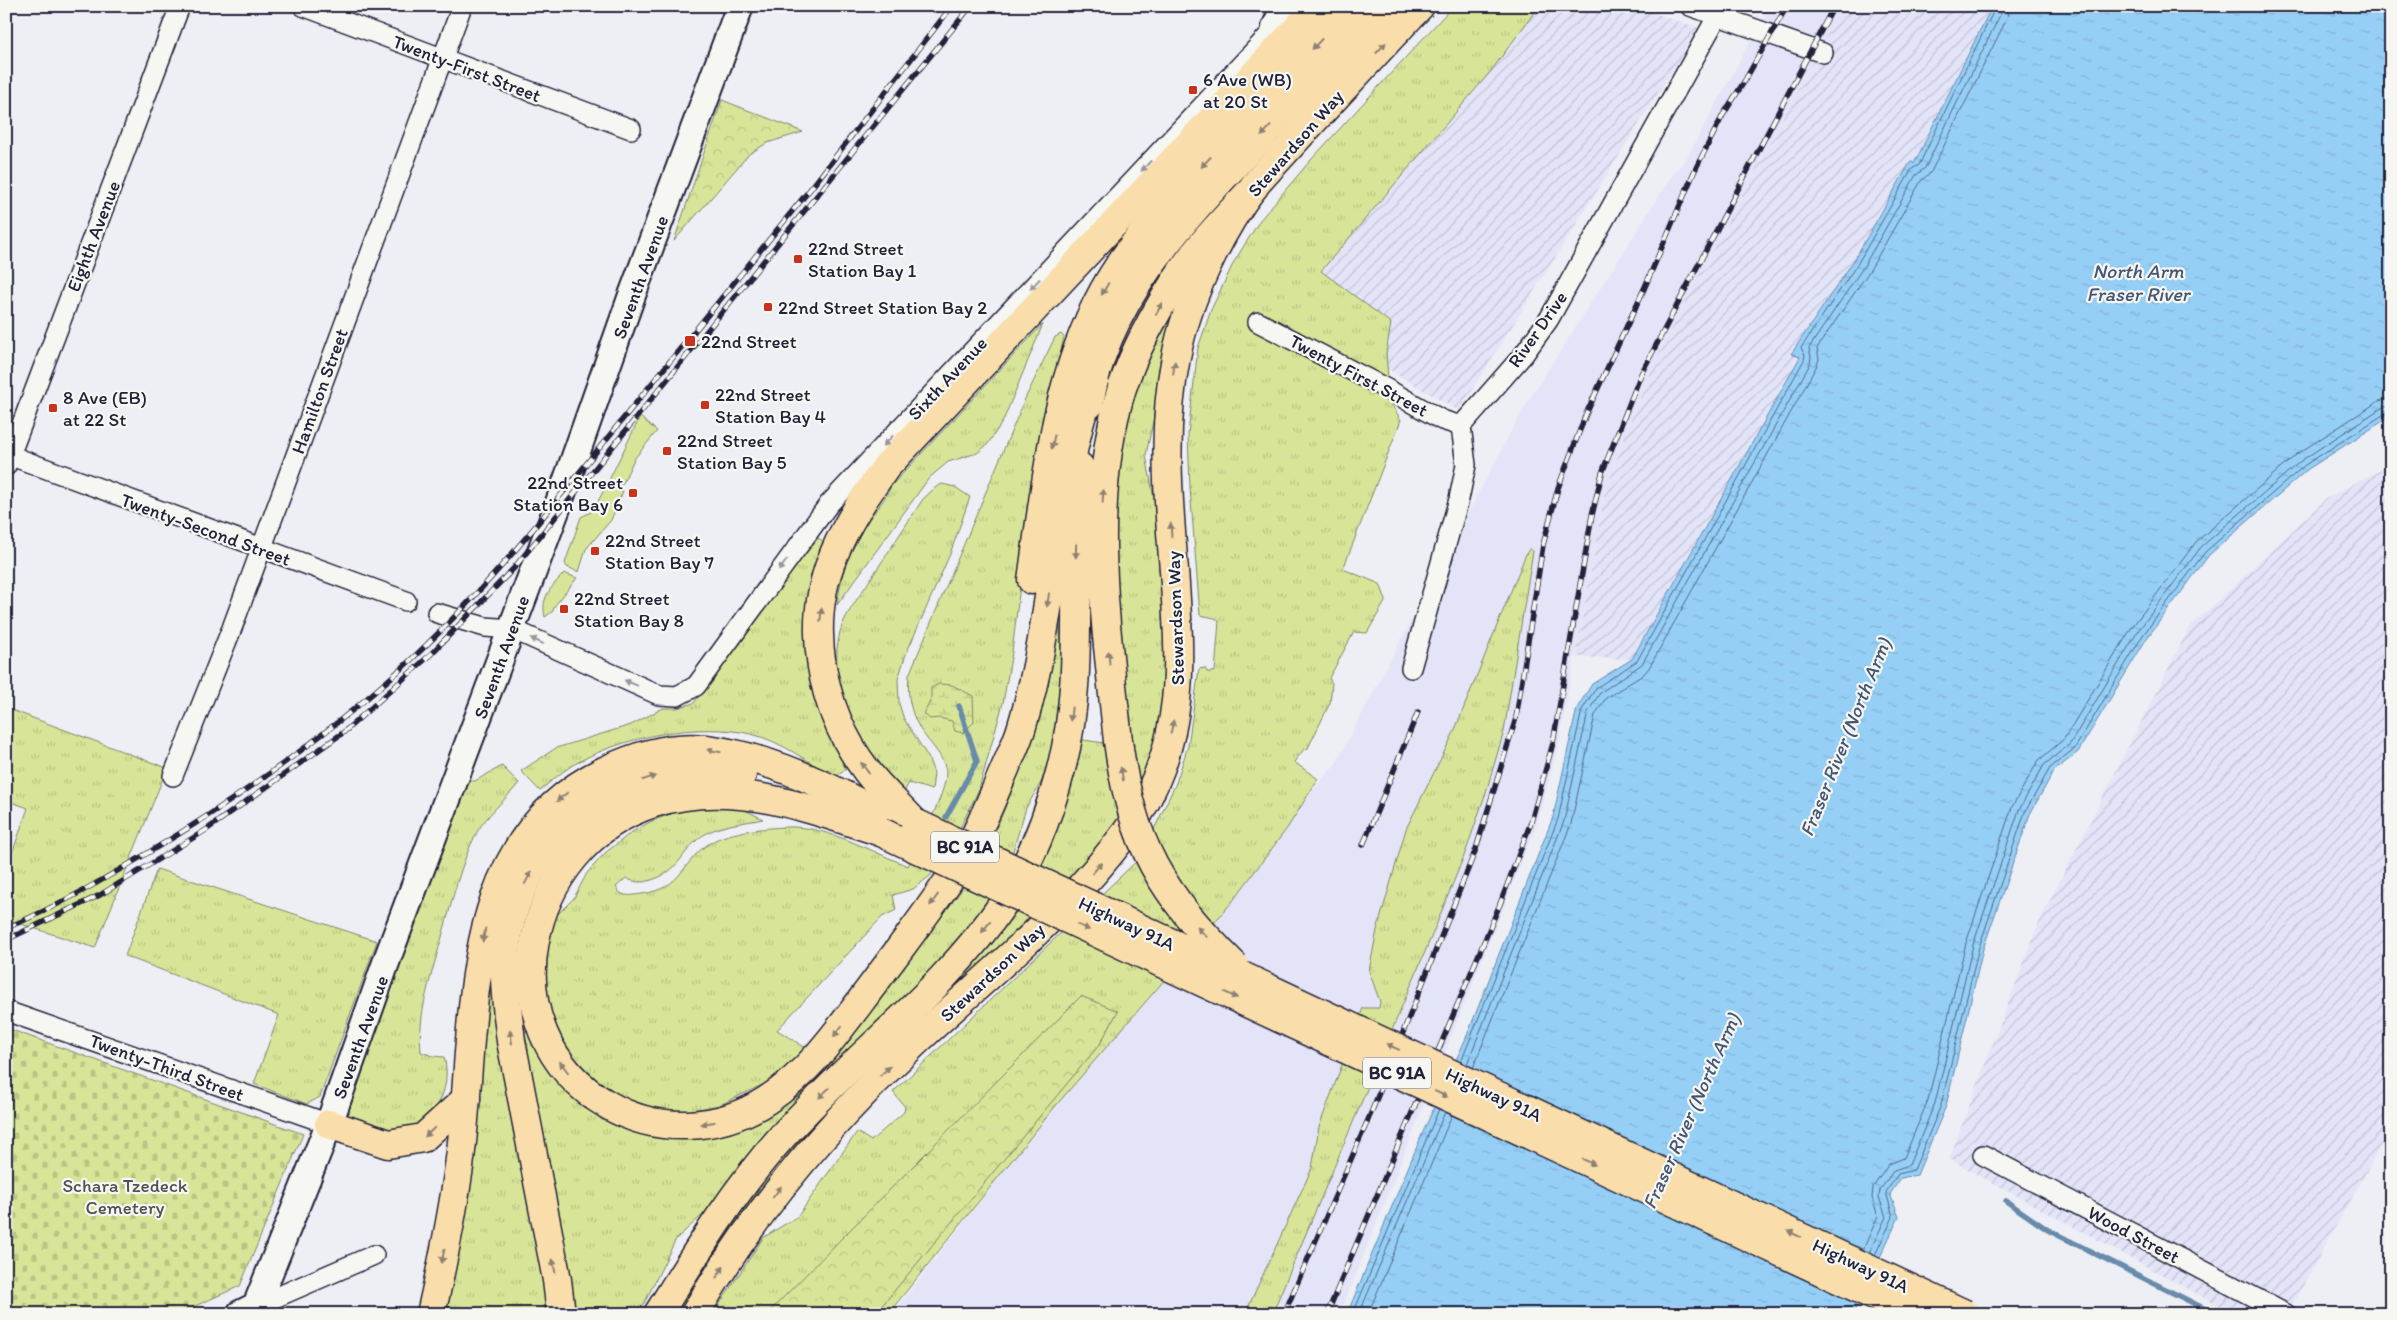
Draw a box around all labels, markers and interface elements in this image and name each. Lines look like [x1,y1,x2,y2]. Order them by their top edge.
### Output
street label: Twenty-First Street [389,30,544,107]
one-way arrow [1311,37,1323,49]
one-way arrow [1375,42,1387,54]
place label: 6 Ave (WB) at 20 St [1203,68,1292,113]
marker: 6 Ave (WB) at 20 St [1187,84,1199,96]
street label: Stewardson Way [1243,85,1348,202]
one-way arrow [1260,125,1272,137]
one-way arrow [1200,156,1212,168]
one-way arrow [1140,159,1152,171]
street label: Eighth Avenue [62,178,125,295]
street label: Seventh Avenue [607,212,673,342]
place label: 22nd Street Station Bay 1 [808,237,917,282]
marker: 22nd Street Station Bay 1 [792,253,804,265]
water label: North Arm Fraser River [2087,259,2192,306]
one-way arrow [1029,278,1041,290]
one-way arrow [1101,282,1110,296]
street label: River Drive [1503,287,1572,372]
place label: 22nd Street Station Bay 2 [778,296,987,319]
marker: 22nd Street Station Bay 2 [762,301,774,313]
one-way arrow [1155,301,1163,316]
street label: Hamilton Street [286,325,353,457]
street label: Twenty First Street [1286,329,1432,422]
place label: 22nd Street [701,330,797,353]
street label: Sixth Avenue [903,332,992,425]
marker: 22nd Street [683,334,697,348]
one-way arrow [1171,360,1179,376]
place label: 22nd Street Station Bay 4 [715,383,826,428]
place label: 8 Ave (EB) at 22 St [63,386,147,431]
marker: 22nd Street Station Bay 4 [699,399,711,411]
marker: 8 Ave (EB) at 22 St [47,402,59,414]
place label: 22nd Street Station Bay 5 [677,429,787,474]
one-way arrow [1048,434,1056,450]
one-way arrow [882,435,894,447]
marker: 22nd Street Station Bay 5 [661,445,673,457]
place label: 22nd Street Station Bay 6 [513,471,623,516]
marker: 22nd Street Station Bay 6 [627,487,639,499]
street label: Twenty-Second Street [118,488,294,571]
one-way arrow [1100,488,1108,504]
one-way arrow [1167,522,1175,538]
place label: 22nd Street Station Bay 7 [605,529,714,574]
one-way arrow [1072,544,1080,560]
marker: 22nd Street Station Bay 7 [589,545,601,557]
street label: Stewardson Way [1162,550,1189,686]
one-way arrow [778,558,788,572]
place label: 22nd Street Station Bay 8 [574,587,684,632]
street label: Seventh Avenue [468,592,534,722]
one-way arrow [1044,592,1052,608]
marker: 22nd Street Station Bay 8 [558,603,570,615]
one-way arrow [817,607,825,623]
water label: Fraser River (North Arm) [1794,633,1896,840]
one-way arrow [530,637,544,645]
one-way arrow [1105,650,1113,666]
one-way arrow [623,679,638,687]
one-way arrow [1067,706,1075,722]
one-way arrow [1168,719,1176,734]
one-way arrow [705,746,721,754]
one-way arrow [859,762,870,775]
one-way arrow [1118,766,1126,782]
one-way arrow [642,773,657,781]
one-way arrow [556,791,569,802]
road number: BC 91A [931,832,999,862]
one-way arrow [1091,862,1102,875]
one-way arrow [524,871,532,886]
street label: Highway 91A [1075,891,1179,956]
one-way arrow [929,894,939,907]
street label: Stewardson Way [935,918,1049,1027]
one-way arrow [980,920,991,933]
one-way arrow [1076,923,1090,931]
one-way arrow [479,927,487,943]
one-way arrow [1196,927,1208,939]
street label: Seventh Avenue [327,972,393,1102]
one-way arrow [1224,992,1238,1000]
water label: Fraser River (North Arm) [1637,1008,1746,1213]
one-way arrow [832,1024,843,1037]
street label: Twenty-Third Street [86,1029,247,1106]
one-way arrow [507,1029,515,1045]
one-way arrow [1386,1042,1400,1050]
road number: BC 91A [1363,1058,1431,1088]
one-way arrow [559,1061,570,1074]
street label: Highway 91A [1442,1062,1546,1127]
one-way arrow [879,1065,891,1077]
one-way arrow [818,1087,830,1099]
one-way arrow [1434,1090,1448,1098]
one-way arrow [700,1119,716,1127]
one-way arrow [425,1126,437,1138]
one-way arrow [1581,1158,1596,1167]
park label: Schara Tzedeck Cemetery [62,1174,188,1219]
one-way arrow [772,1185,782,1199]
street label: Wood Street [2084,1201,2184,1268]
one-way arrow [1787,1230,1801,1238]
street label: Highway 91A [1809,1233,1913,1298]
one-way arrow [439,1248,447,1263]
one-way arrow [550,1257,558,1273]
one-way arrow [715,1266,725,1279]

